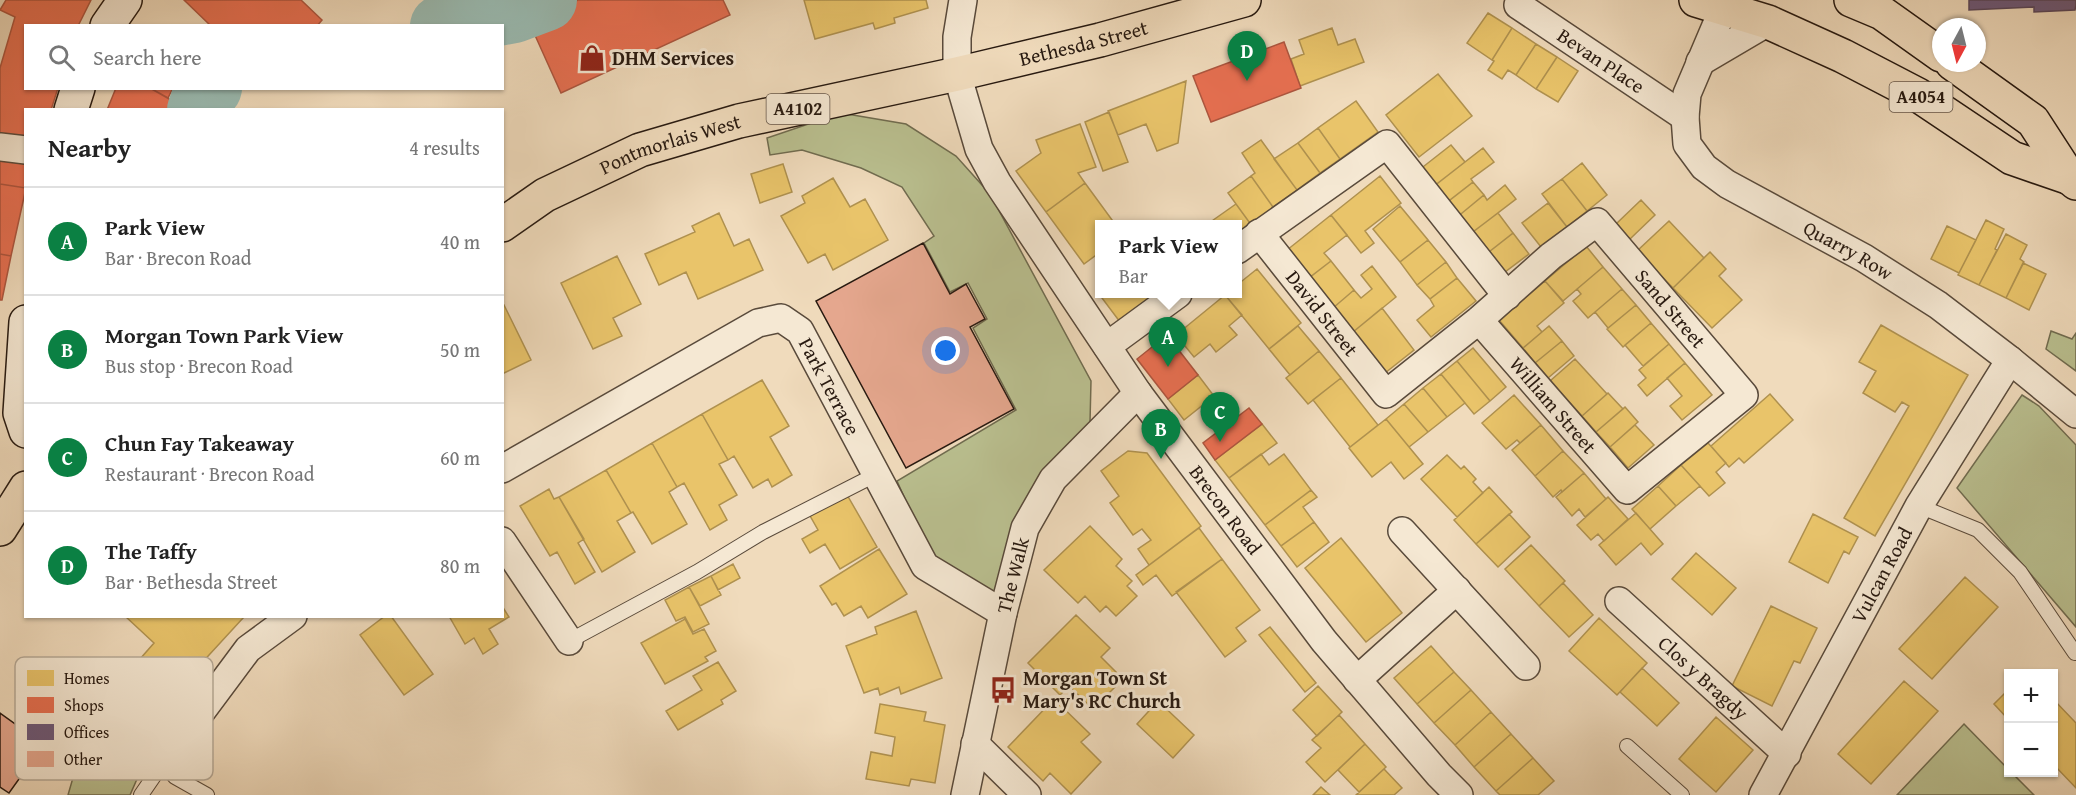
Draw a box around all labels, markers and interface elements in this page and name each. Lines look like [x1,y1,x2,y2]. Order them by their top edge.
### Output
street label: Bethesda Street [1016,12,1151,73]
north arrow [1932,18,1986,72]
street label: Bevan Place [1552,21,1651,100]
search box [24,24,504,90]
pin: D [1228,32,1266,81]
icon: search [45,41,78,74]
text: Search here [93,41,202,73]
shop icon: DHM Services [577,43,607,73]
place label: DHM Services [612,43,734,72]
road number: A4054 [1890,82,1952,112]
road number: A4102 [766,94,830,124]
street label: Pontmorlais West [594,106,744,181]
text: Nearby [48,128,131,167]
text: 4 results [409,133,480,162]
text: Park View [105,211,205,243]
street label: Quarry Row [1798,213,1900,287]
popup [1095,220,1242,298]
text: A [61,227,74,256]
text: 40 m [440,227,480,256]
text: Park View [1119,229,1218,261]
text: Bar · Brecon Road [105,243,251,272]
text: Bar [1119,261,1148,290]
street label: Sand Street [1629,262,1713,354]
street label: David Street [1279,264,1366,362]
pin: A [1148,318,1188,367]
text: Morgan Town Park View [105,319,343,351]
street label: Park Terrace [792,332,868,440]
text: B [61,335,74,364]
text: 50 m [440,335,480,364]
your location [931,336,960,365]
street label: William Street [1503,350,1604,460]
text: Bus stop · Brecon Road [105,351,293,380]
pin: C [1200,392,1240,442]
pin: B [1142,410,1180,459]
text: Chun Fay Takeaway [105,427,294,459]
text: C [62,443,73,472]
text: 60 m [440,443,480,472]
text: Restaurant · Brecon Road [105,459,314,488]
street label: Brecon Road [1183,459,1269,561]
street label: Vulcan Road [1844,521,1919,628]
street label: The Walk [989,533,1036,616]
text: The Taffy [105,535,197,567]
text: D [61,551,74,580]
text: 80 m [440,551,480,580]
text: Bar · Bethesda Street [105,567,278,596]
street label: Clos y Bragdy [1652,629,1755,726]
legend [15,657,213,780]
place label: Morgan Town St Mary's RC Church [1023,663,1181,715]
text: Homes [64,666,110,690]
map controls [2004,669,2058,777]
button: + [2004,669,2058,723]
bus stop icon: Morgan Town St Mary's RC Church [988,675,1018,705]
text: Shops [64,693,104,717]
text: Offices [64,720,109,744]
button: − [2004,723,2058,777]
text: Other [64,747,103,771]

